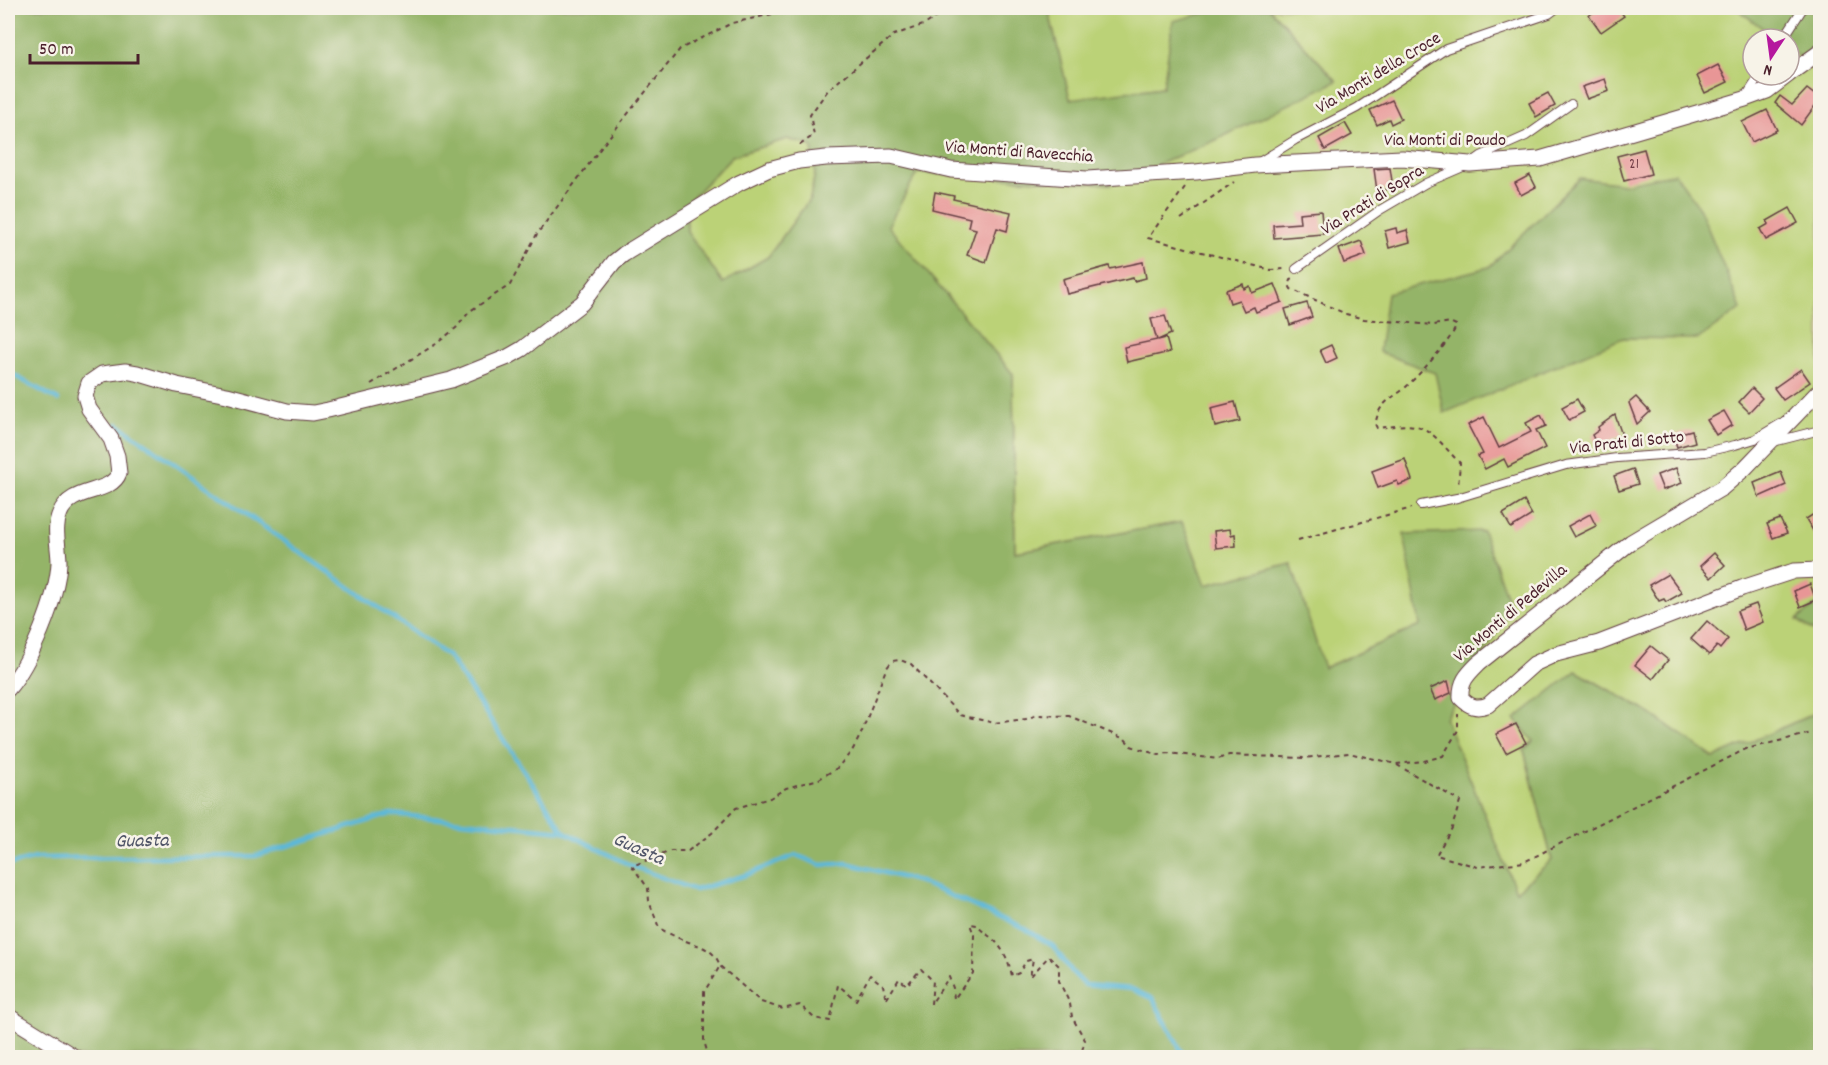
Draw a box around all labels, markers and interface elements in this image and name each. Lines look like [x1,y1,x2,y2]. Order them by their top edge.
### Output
scale bar [30,27,138,65]
street label: Via Monti della Croce [1312,27,1446,121]
north arrow [1741,27,1801,87]
text: 50 m [39,38,74,63]
text: N [1762,57,1775,81]
street label: Via Monti di Paudo [1384,129,1506,154]
street label: Via Monti di Ravecchia [944,135,1094,171]
house number: 21 [1629,154,1639,176]
street label: Via Prati di Sopra [1317,159,1430,243]
street label: Via Prati di Sotto [1569,426,1685,462]
street label: Via Monti di Pedevilla [1449,559,1574,669]
water label: Guasta [608,826,670,874]
water label: Guasta [115,828,170,856]

